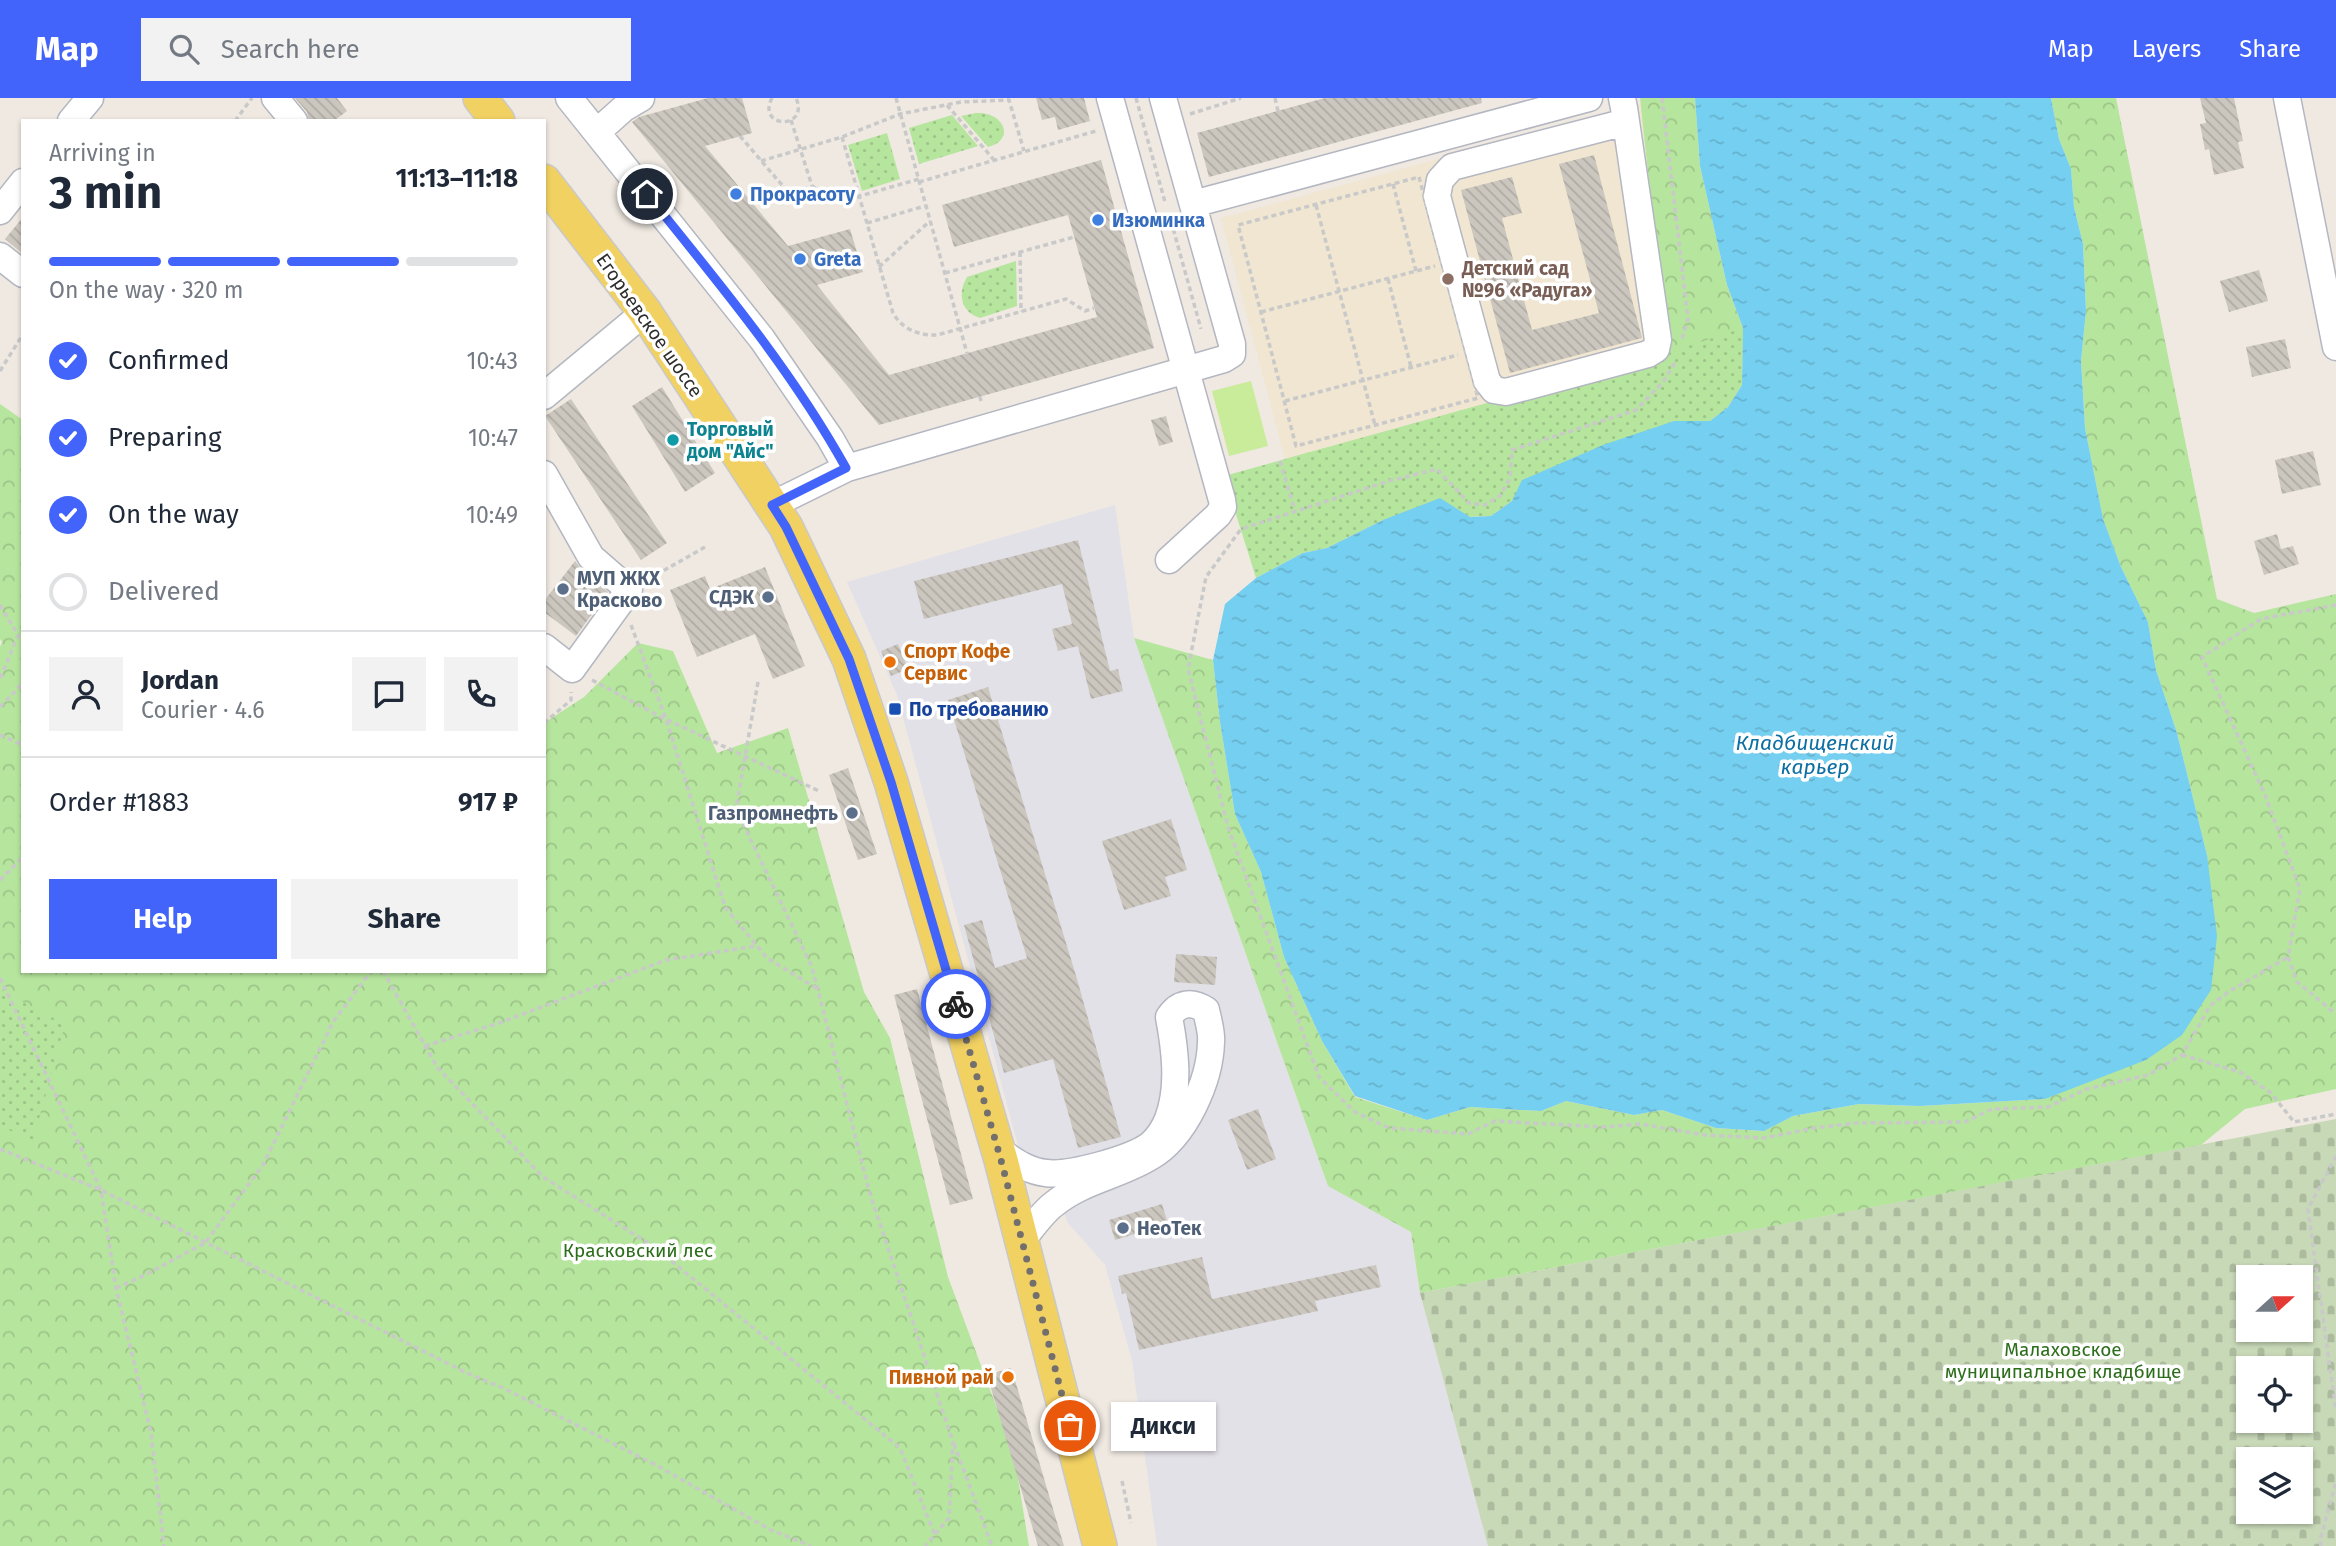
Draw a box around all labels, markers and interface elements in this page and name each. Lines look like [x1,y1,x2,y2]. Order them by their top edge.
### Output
search box [141,18,631,81]
text: Map [35,29,99,69]
icon: search [165,30,203,68]
text: Search here [221,34,360,65]
text: Map [2048,35,2094,63]
text: Layers [2132,35,2201,63]
text: Share [2239,35,2301,63]
text: Arriving in [49,139,156,167]
text: 11:13–11:18 [396,163,518,194]
pin [617,164,677,224]
text: 3 min [49,165,162,220]
icon: home [628,175,666,213]
place label: Прокрасоту [750,183,855,206]
marker: Прокрасоту [728,186,744,202]
place label: Изюминка [1112,209,1205,232]
marker: Изюминка [1090,212,1106,228]
place label: Greta [814,248,861,271]
street label: Егорьевское шоссе [591,249,708,402]
marker: Greta [792,251,808,267]
place label: Детский сад №96 «Радуга» [1461,257,1592,302]
marker: Детский сад №96 «Радуга» [1440,271,1456,287]
text: On the way · 320 m [49,276,244,304]
icon: check [49,342,87,380]
text: Confirmed [108,345,229,376]
text: 10:43 [466,347,518,375]
place label: Торговый дом "Айс" [687,418,774,463]
icon: check [49,419,87,457]
text: Preparing [108,422,221,453]
text: 10:47 [468,424,518,452]
marker: Торговый дом "Айс" [665,432,681,448]
icon: check [49,496,87,534]
text: On the way [108,499,239,530]
text: 10:49 [466,501,518,529]
place label: МУП ЖКХ Красково [577,567,662,612]
text: Delivered [108,576,220,607]
marker: МУП ЖКХ Красково [555,581,571,597]
place label: СДЭК [709,586,754,609]
marker: СДЭК [760,589,776,605]
place label: Спорт Кофе Сервис [904,640,1010,685]
marker: Спорт Кофе Сервис [882,654,898,670]
button: person [49,657,123,731]
button: chat [352,657,426,731]
button: phone [444,657,518,731]
text: Jordan [141,665,219,696]
text: Courier · 4.6 [141,696,265,724]
place label: По требованию [909,698,1049,721]
marker: По требованию [887,701,903,717]
water label: Кладбищенский карьер [1736,730,1894,780]
text: Order #1883 [49,787,189,818]
text: 917 ₽ [458,787,518,818]
place label: Газпромнефть [708,802,838,825]
marker: Газпромнефть [844,805,860,821]
button: Help [49,879,277,959]
button: Share [291,879,518,959]
courier [921,969,991,1039]
icon: bike [937,985,975,1023]
place label: НеоТек [1137,1217,1202,1240]
marker: НеоТек [1115,1220,1131,1236]
park label: Красковский лес [563,1239,713,1262]
north arrow [2236,1265,2314,1342]
map controls [2236,1265,2313,1524]
park label: Малаховское муниципальное кладбище [1945,1338,2181,1383]
button: locate [2236,1356,2313,1433]
place label: Пивной рай [889,1366,994,1389]
marker: Пивной рай [1000,1369,1016,1385]
pin [1040,1396,1100,1456]
callout: Дикси [1112,1402,1217,1450]
icon: bag [1051,1407,1089,1445]
text: Дикси [1131,1412,1196,1440]
button: layers [2236,1447,2313,1524]

